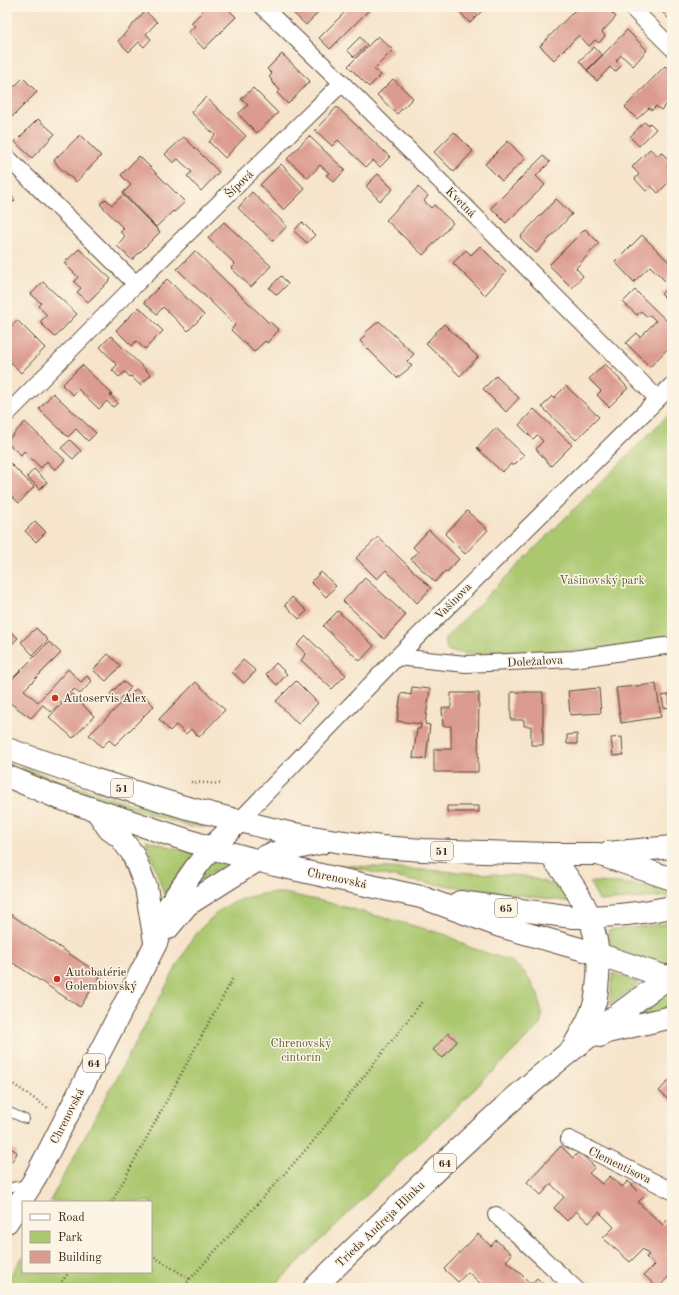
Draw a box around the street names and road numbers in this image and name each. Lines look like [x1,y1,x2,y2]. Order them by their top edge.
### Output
street label: Šípová [220,166,256,201]
street label: Kvetná [443,185,478,220]
street label: Vašinova [433,581,474,622]
street label: Doležalova [507,655,563,669]
road number: 51 [111,779,133,797]
road number: 51 [431,842,453,860]
street label: Chrenovská [306,867,368,891]
road number: 65 [495,899,517,917]
road number: 64 [83,1054,105,1072]
street label: Chrenovská [49,1087,87,1146]
street label: Clementisova [586,1146,653,1186]
road number: 64 [434,1154,456,1172]
street label: Trieda Andreja Hlinku [334,1179,428,1270]

